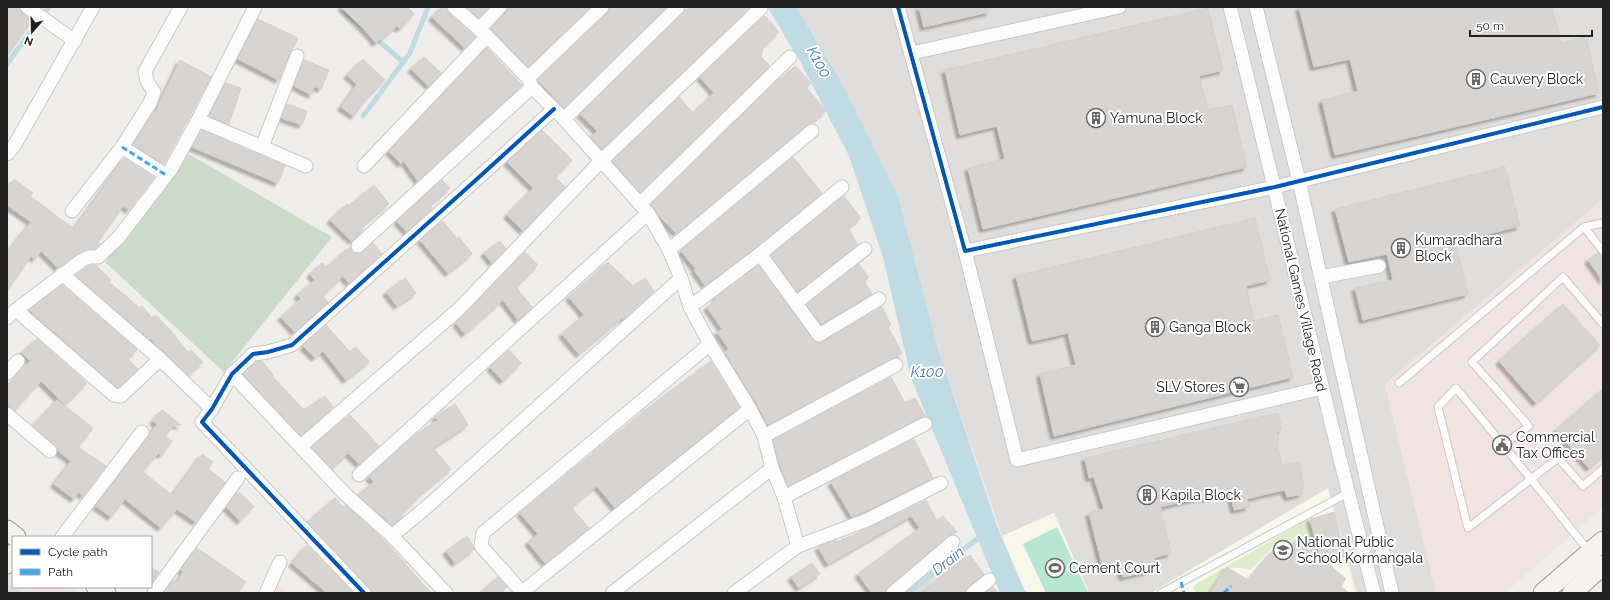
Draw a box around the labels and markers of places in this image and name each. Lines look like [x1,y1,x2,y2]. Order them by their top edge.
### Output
building icon: Cauvery Block [1465,68,1487,90]
place label: Cauvery Block [1490,71,1584,87]
building icon: Yamuna Block [1085,107,1107,129]
place label: Yamuna Block [1110,110,1203,126]
place label: Kumaradhara Block [1415,232,1502,264]
building icon: Kumaradhara Block [1390,237,1412,259]
building icon: Ganga Block [1144,316,1166,338]
place label: Ganga Block [1169,319,1252,335]
supermarket icon: SLV Stores [1228,376,1250,398]
place label: SLV Stores [1156,379,1225,395]
place label: Commercial Tax Offices [1516,429,1595,461]
public building icon: Commercial Tax Offices [1491,434,1513,456]
building icon: Kapila Block [1136,484,1158,506]
place label: Kapila Block [1161,487,1241,503]
place label: National Public School Kormangala [1297,534,1423,566]
school or university icon: National Public School Kormangala [1272,539,1294,561]
sports icon: Cement Court [1044,557,1066,579]
place label: Cement Court [1069,560,1160,576]

